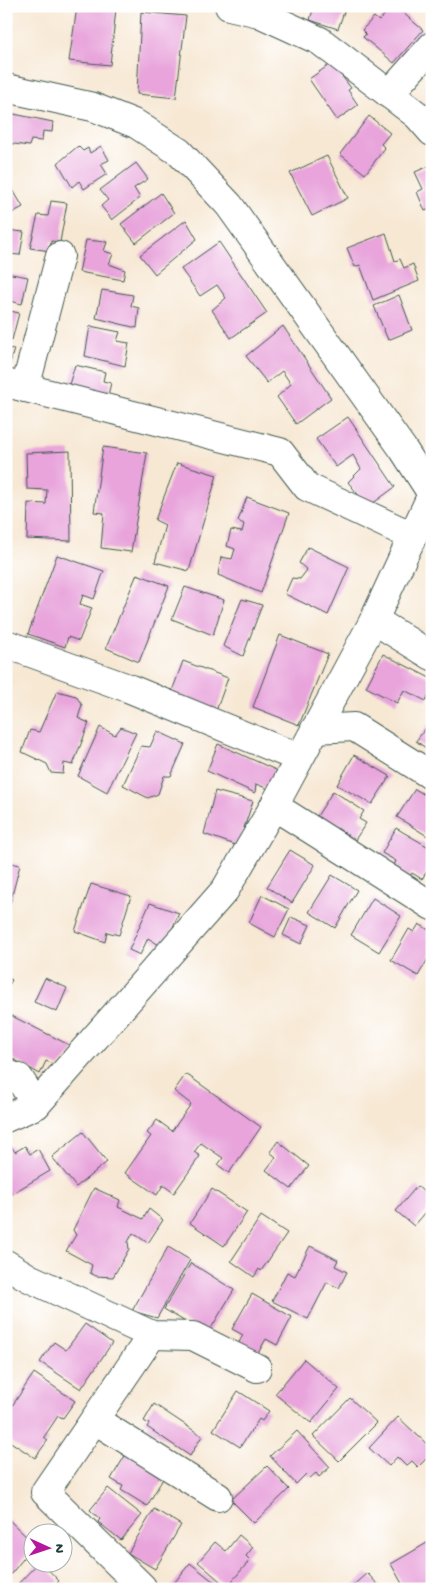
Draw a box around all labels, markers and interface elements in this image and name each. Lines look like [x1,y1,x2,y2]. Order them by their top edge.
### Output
north arrow [22,1522,72,1572]
text: N [50,1544,67,1554]

